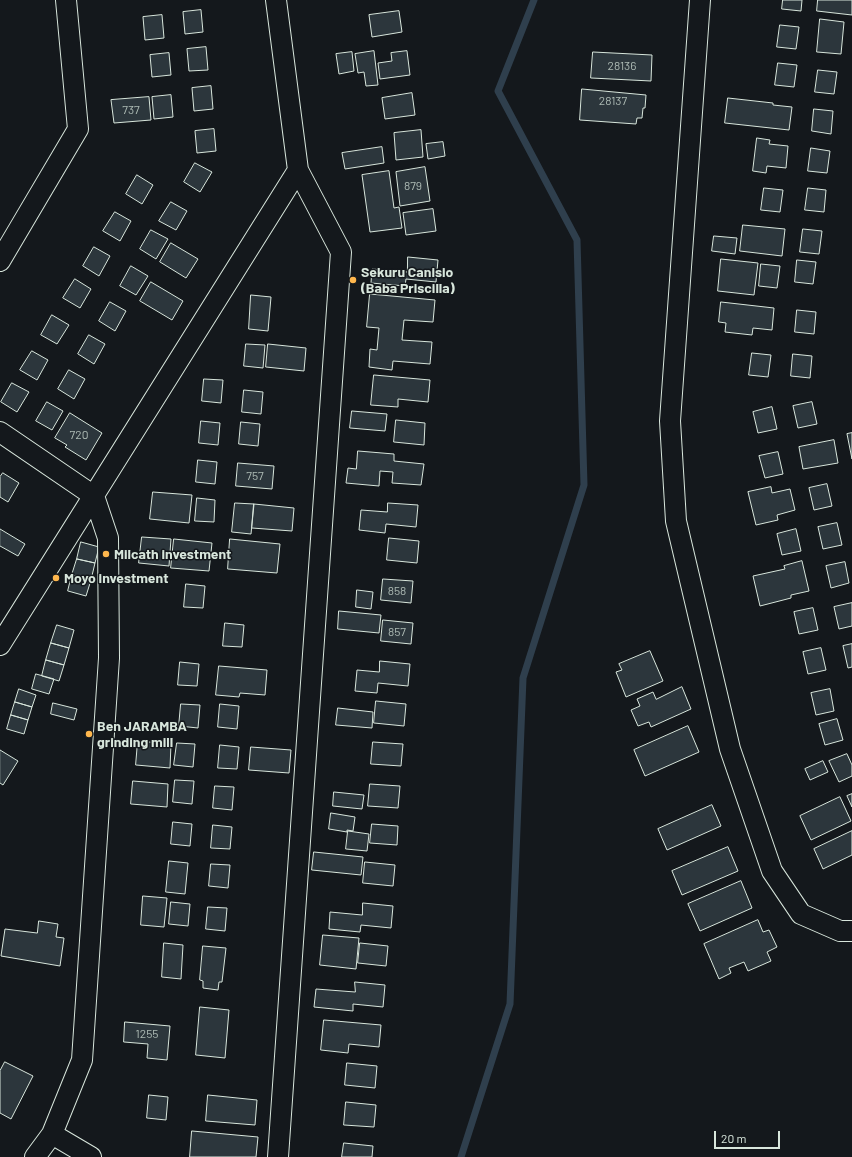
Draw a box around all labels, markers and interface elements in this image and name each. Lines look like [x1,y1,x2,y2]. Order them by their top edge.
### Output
house number: 28136 [608,59,636,73]
house number: 28137 [599,94,627,108]
house number: 737 [122,103,140,117]
house number: 879 [404,179,422,193]
place label: Sekuru Canisio (Baba Priscilla) [361,264,454,296]
marker: Sekuru Canisio (Baba Priscilla) [348,275,358,285]
house number: 720 [70,428,88,442]
house number: 757 [246,469,264,483]
place label: Milcath investment [114,546,231,562]
marker: Milcath investment [101,549,111,559]
place label: Moyo investment [64,570,168,586]
marker: Moyo investment [51,573,61,583]
house number: 858 [388,584,406,598]
house number: 857 [388,625,406,639]
place label: Ben JARAMBA grinding mill [97,718,187,750]
marker: Ben JARAMBA grinding mill [84,729,94,739]
house number: 1255 [136,1027,158,1041]
scale bar [716,1123,782,1149]
text: 20 m [721,1131,747,1145]

